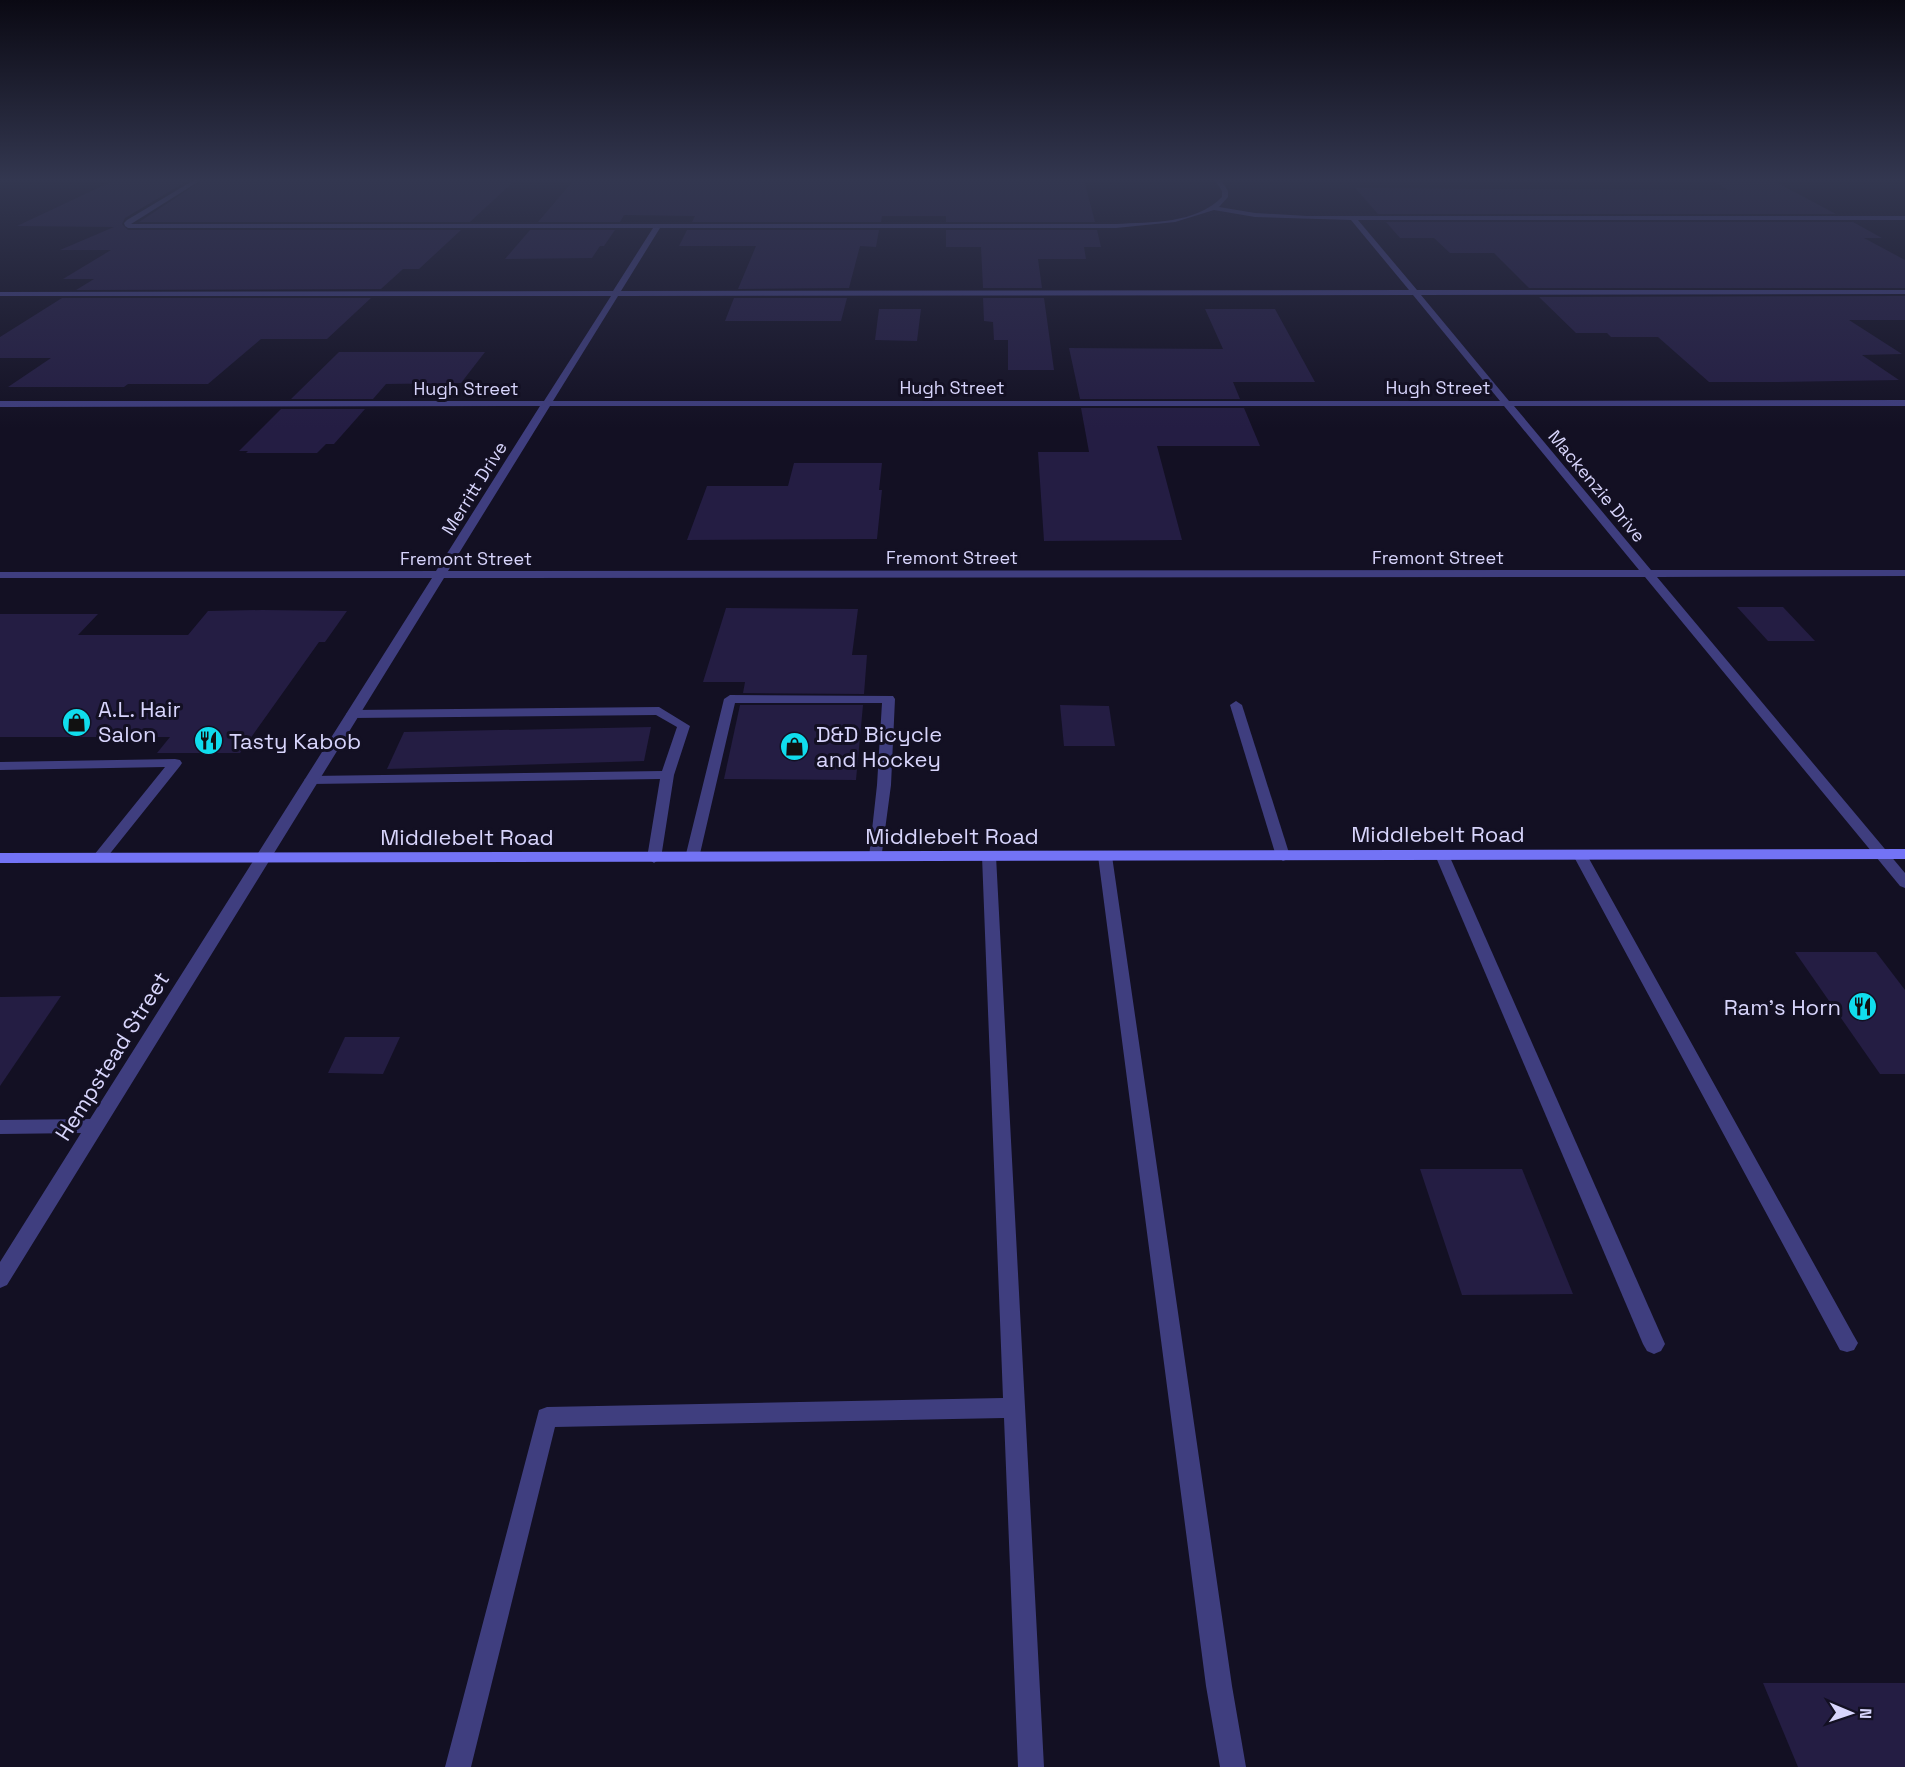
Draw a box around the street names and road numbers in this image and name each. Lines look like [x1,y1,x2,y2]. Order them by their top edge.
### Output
street label: Hugh Street [899,376,1005,399]
street label: Hugh Street [1385,376,1491,399]
street label: Hugh Street [413,377,519,400]
street label: Mackenzie Drive [1543,425,1651,547]
street label: Merritt Drive [436,437,512,539]
street label: Fremont Street [886,546,1018,569]
street label: Fremont Street [1372,546,1504,569]
street label: Fremont Street [400,547,532,570]
street label: Middlebelt Road [1351,820,1525,848]
street label: Middlebelt Road [865,822,1039,850]
street label: Middlebelt Road [380,823,554,851]
street label: Hempstead Street [49,966,175,1146]

